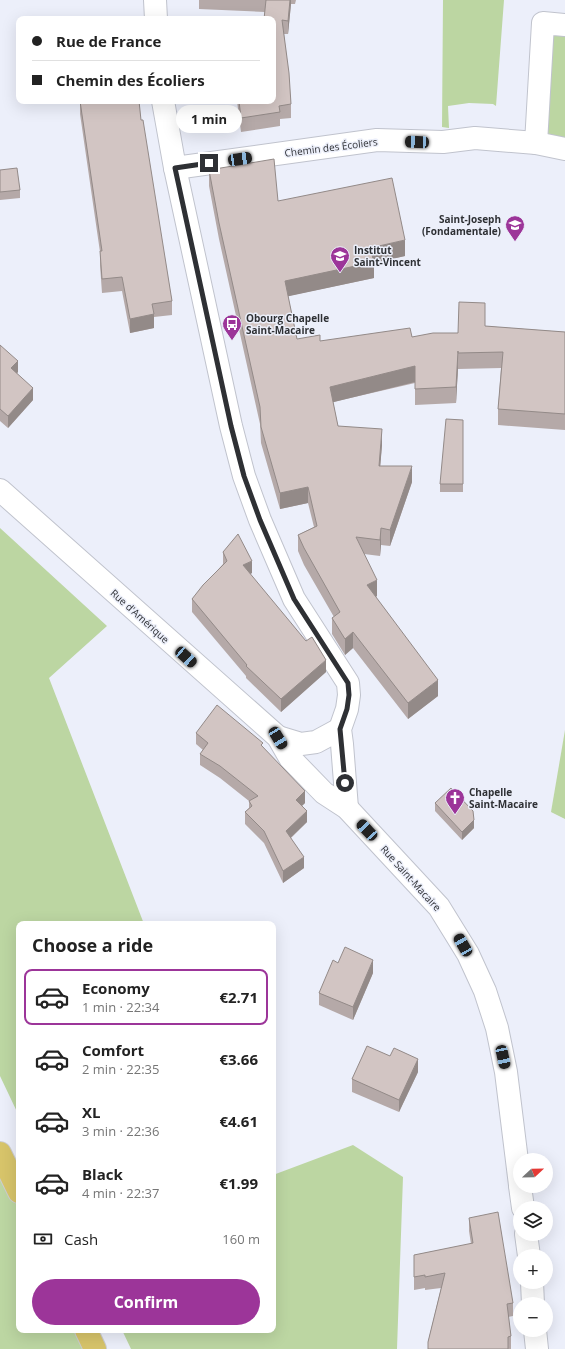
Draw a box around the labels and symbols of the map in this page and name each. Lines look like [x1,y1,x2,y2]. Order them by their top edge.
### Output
callout: 1 min [176,105,242,133]
street label: Chemin des Écoliers [284,134,378,160]
car [405,136,429,148]
car [227,151,253,167]
route end [200,154,218,172]
place label: Saint-Joseph (Fondamentale) [422,212,501,238]
school or university icon: Saint-Joseph (Fondamentale) [504,214,526,242]
place label: Institut Saint-Vincent [354,243,421,269]
school or university icon: Institut Saint-Vincent [329,245,351,273]
place label: Obourg Chapelle Saint-Macaire [246,311,329,337]
bus stop icon: Obourg Chapelle Saint-Macaire [221,313,243,341]
street label: Rue d'Amérique [108,586,173,646]
car [173,645,199,669]
car [267,725,289,751]
route start [336,774,354,792]
place label: Chapelle Saint-Macaire [469,785,538,811]
church icon: Chapelle Saint-Macaire [444,787,466,815]
car [354,817,380,843]
street label: Rue Saint-Macaire [378,842,445,914]
car [452,932,474,958]
car [495,1044,511,1070]
north arrow [513,1153,553,1193]

